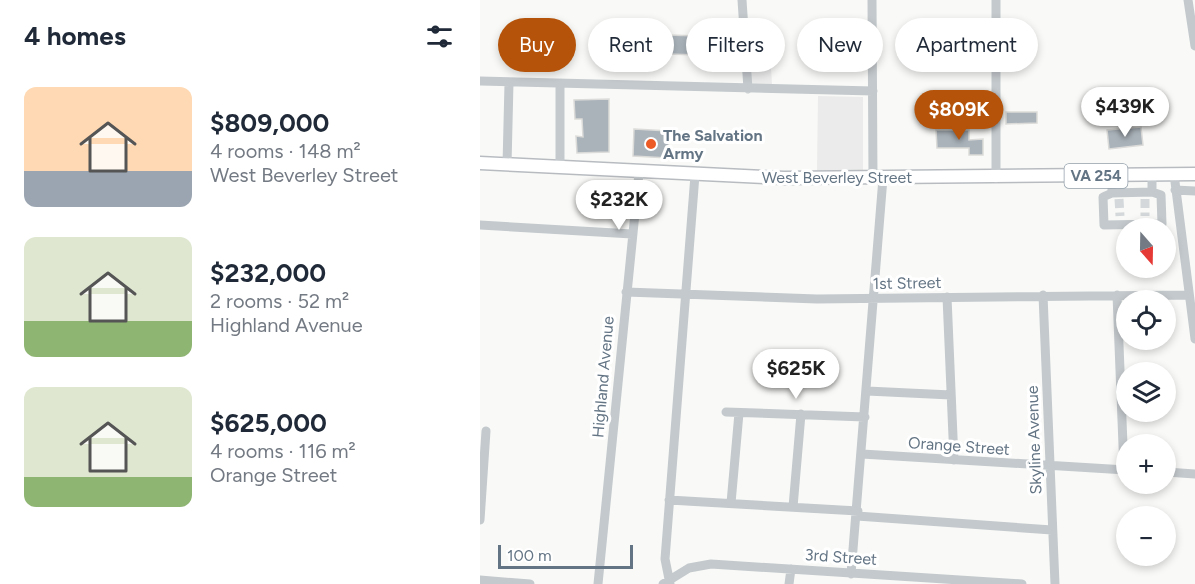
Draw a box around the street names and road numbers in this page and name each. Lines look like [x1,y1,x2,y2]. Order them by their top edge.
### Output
road number: VA 254 [1064,164,1128,188]
street label: West Beverley Street [762,168,912,187]
street label: 1st Street [872,273,942,293]
street label: Highland Avenue [588,315,618,439]
street label: Skyline Avenue [1023,385,1045,495]
street label: Orange Street [908,433,1010,459]
street label: 3rd Street [804,545,878,569]

